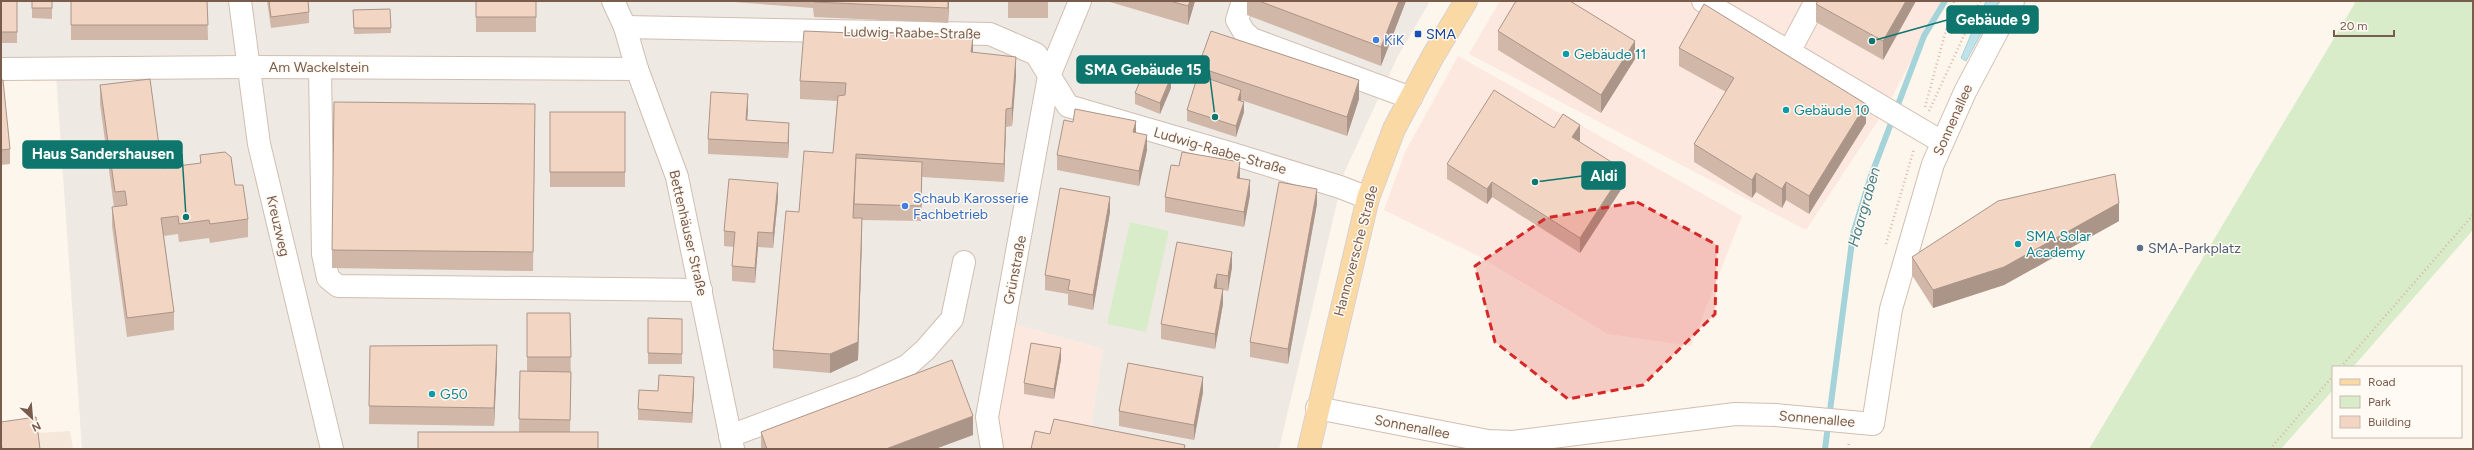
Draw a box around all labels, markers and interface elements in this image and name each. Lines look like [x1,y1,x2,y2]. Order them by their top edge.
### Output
callout: Gebäude 9 [1947,6,2038,33]
text: Gebäude 9 [1956,11,2030,29]
scale bar [2334,12,2394,38]
text: 20 m [2340,19,2368,33]
street label: Ludwig-Raabe-Straße [843,23,981,43]
place label: SMA [1426,26,1456,43]
marker: SMA [1413,29,1423,39]
place label: KiK [1384,32,1405,49]
marker: KiK [1371,35,1381,45]
place label: Gebäude 11 [1574,46,1646,63]
marker: Gebäude 11 [1561,49,1571,59]
callout: SMA Gebäude 15 [1077,56,1209,83]
street label: Am Wackelstein [269,59,369,76]
text: SMA Gebäude 15 [1085,61,1202,79]
street label: Sonnenallee [1930,81,1976,158]
place label: Gebäude 10 [1794,102,1870,119]
marker: Gebäude 10 [1781,105,1791,115]
street label: Ludwig-Raabe-Straße [1152,124,1289,178]
callout: Haus Sandershausen [23,141,182,168]
text: Haus Sandershausen [32,145,174,163]
callout: Aldi [1582,162,1625,189]
water label: Haargraben [1844,165,1884,249]
text: Aldi [1590,167,1618,185]
street label: Bettenhäuser Straße [665,168,711,298]
street label: Hannoversche Straße [1330,183,1382,318]
place label: Schaub Karosserie Fachbetrieb [913,190,1029,223]
street label: Kreuzweg [263,194,293,258]
marker: Schaub Karosserie Fachbetrieb [900,201,910,211]
place label: SMA Solar Academy [2026,228,2091,261]
street label: Grünstraße [1000,234,1030,306]
marker: SMA Solar Academy [2013,239,2023,249]
place label: SMA-Parkplatz [2148,240,2241,257]
marker: SMA-Parkplatz [2135,243,2145,253]
legend [2332,366,2462,438]
text: Road [2368,375,2396,389]
place label: G50 [440,386,468,403]
marker: G50 [427,389,437,399]
text: Park [2368,395,2391,409]
north arrow [12,398,52,438]
street label: Sonnenallee [1778,407,1856,431]
street label: Sonnenallee [1373,411,1451,443]
text: Building [2368,415,2411,429]
text: N [29,419,43,434]

